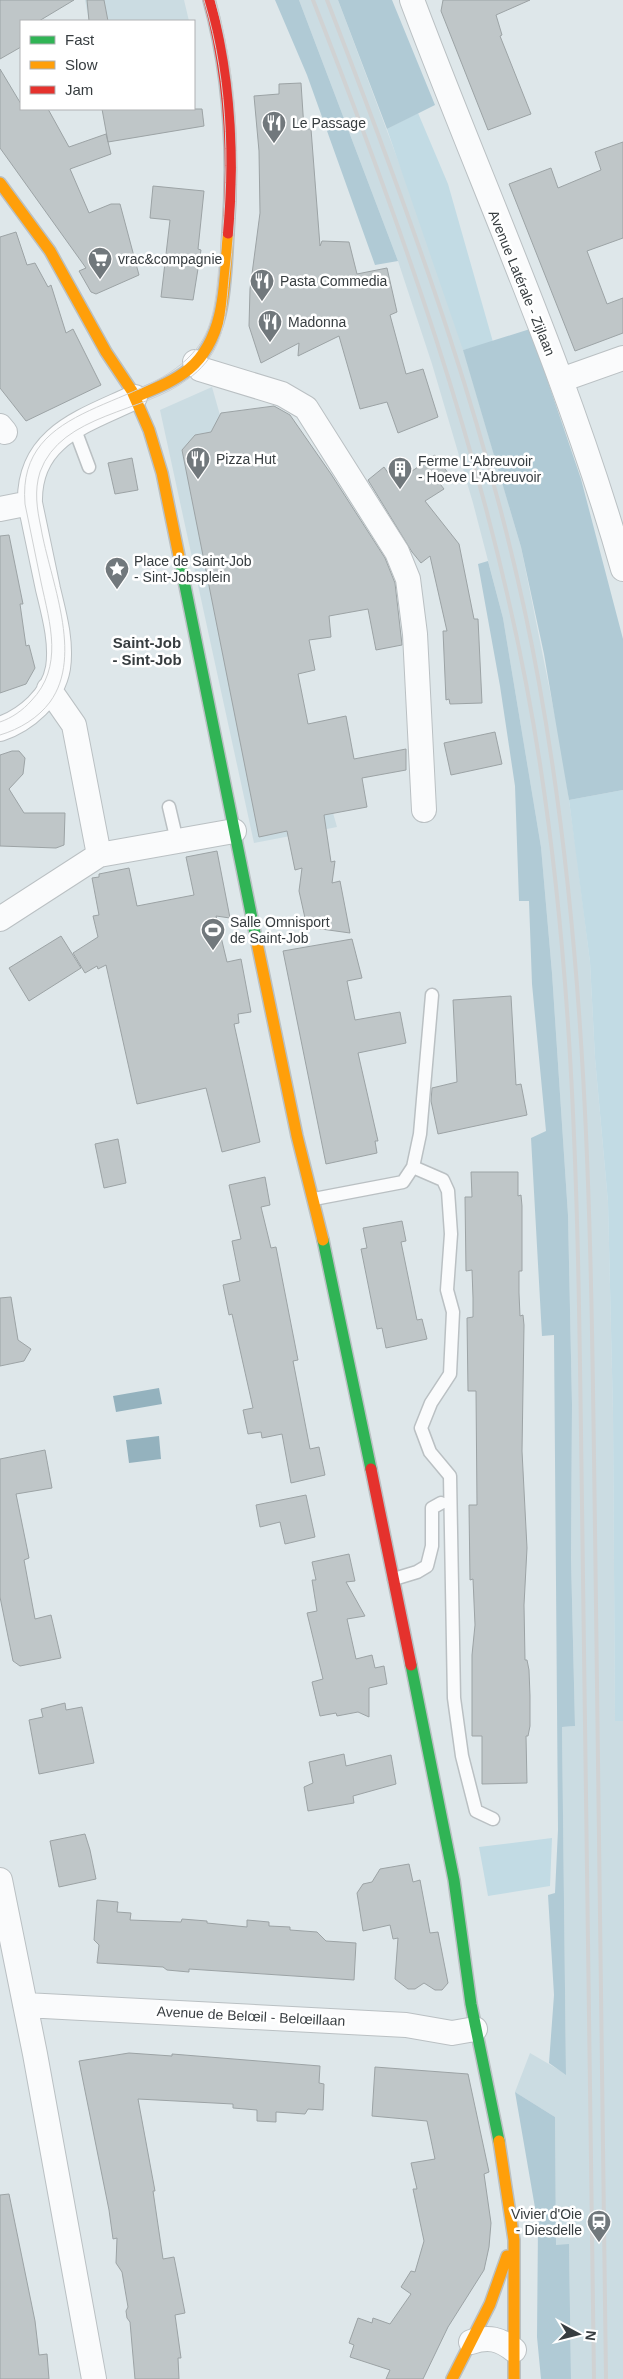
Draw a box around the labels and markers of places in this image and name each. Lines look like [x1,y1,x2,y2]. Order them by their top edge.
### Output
restaurant icon: Le Passage [261,110,287,144]
place label: Le Passage [292,115,366,131]
supermarket icon: vrac&compagnie [87,246,113,280]
place label: vrac&compagnie [118,251,222,267]
restaurant icon: Pasta Commedia [249,268,275,302]
place label: Pasta Commedia [280,273,388,289]
restaurant icon: Madonna [257,309,283,343]
place label: Madonna [288,314,347,330]
restaurant icon: Pizza Hut [185,446,211,480]
place label: Pizza Hut [216,451,276,467]
place label: Ferme L'Abreuvoir - Hoeve L'Abreuvoir [418,453,542,485]
building icon: Ferme L'Abreuvoir - Hoeve L'Abreuvoir [387,456,413,490]
place label: Place de Saint-Job - Sint-Jobsplein [134,553,252,585]
place icon: Place de Saint-Job - Sint-Jobsplein [104,556,130,590]
place label: Salle Omnisport de Saint-Job [230,914,330,946]
sports icon: Salle Omnisport de Saint-Job [200,917,226,951]
place label: Vivier d'Oie - Diesdelle [511,2206,582,2238]
station icon: Vivier d'Oie - Diesdelle [586,2209,612,2243]

